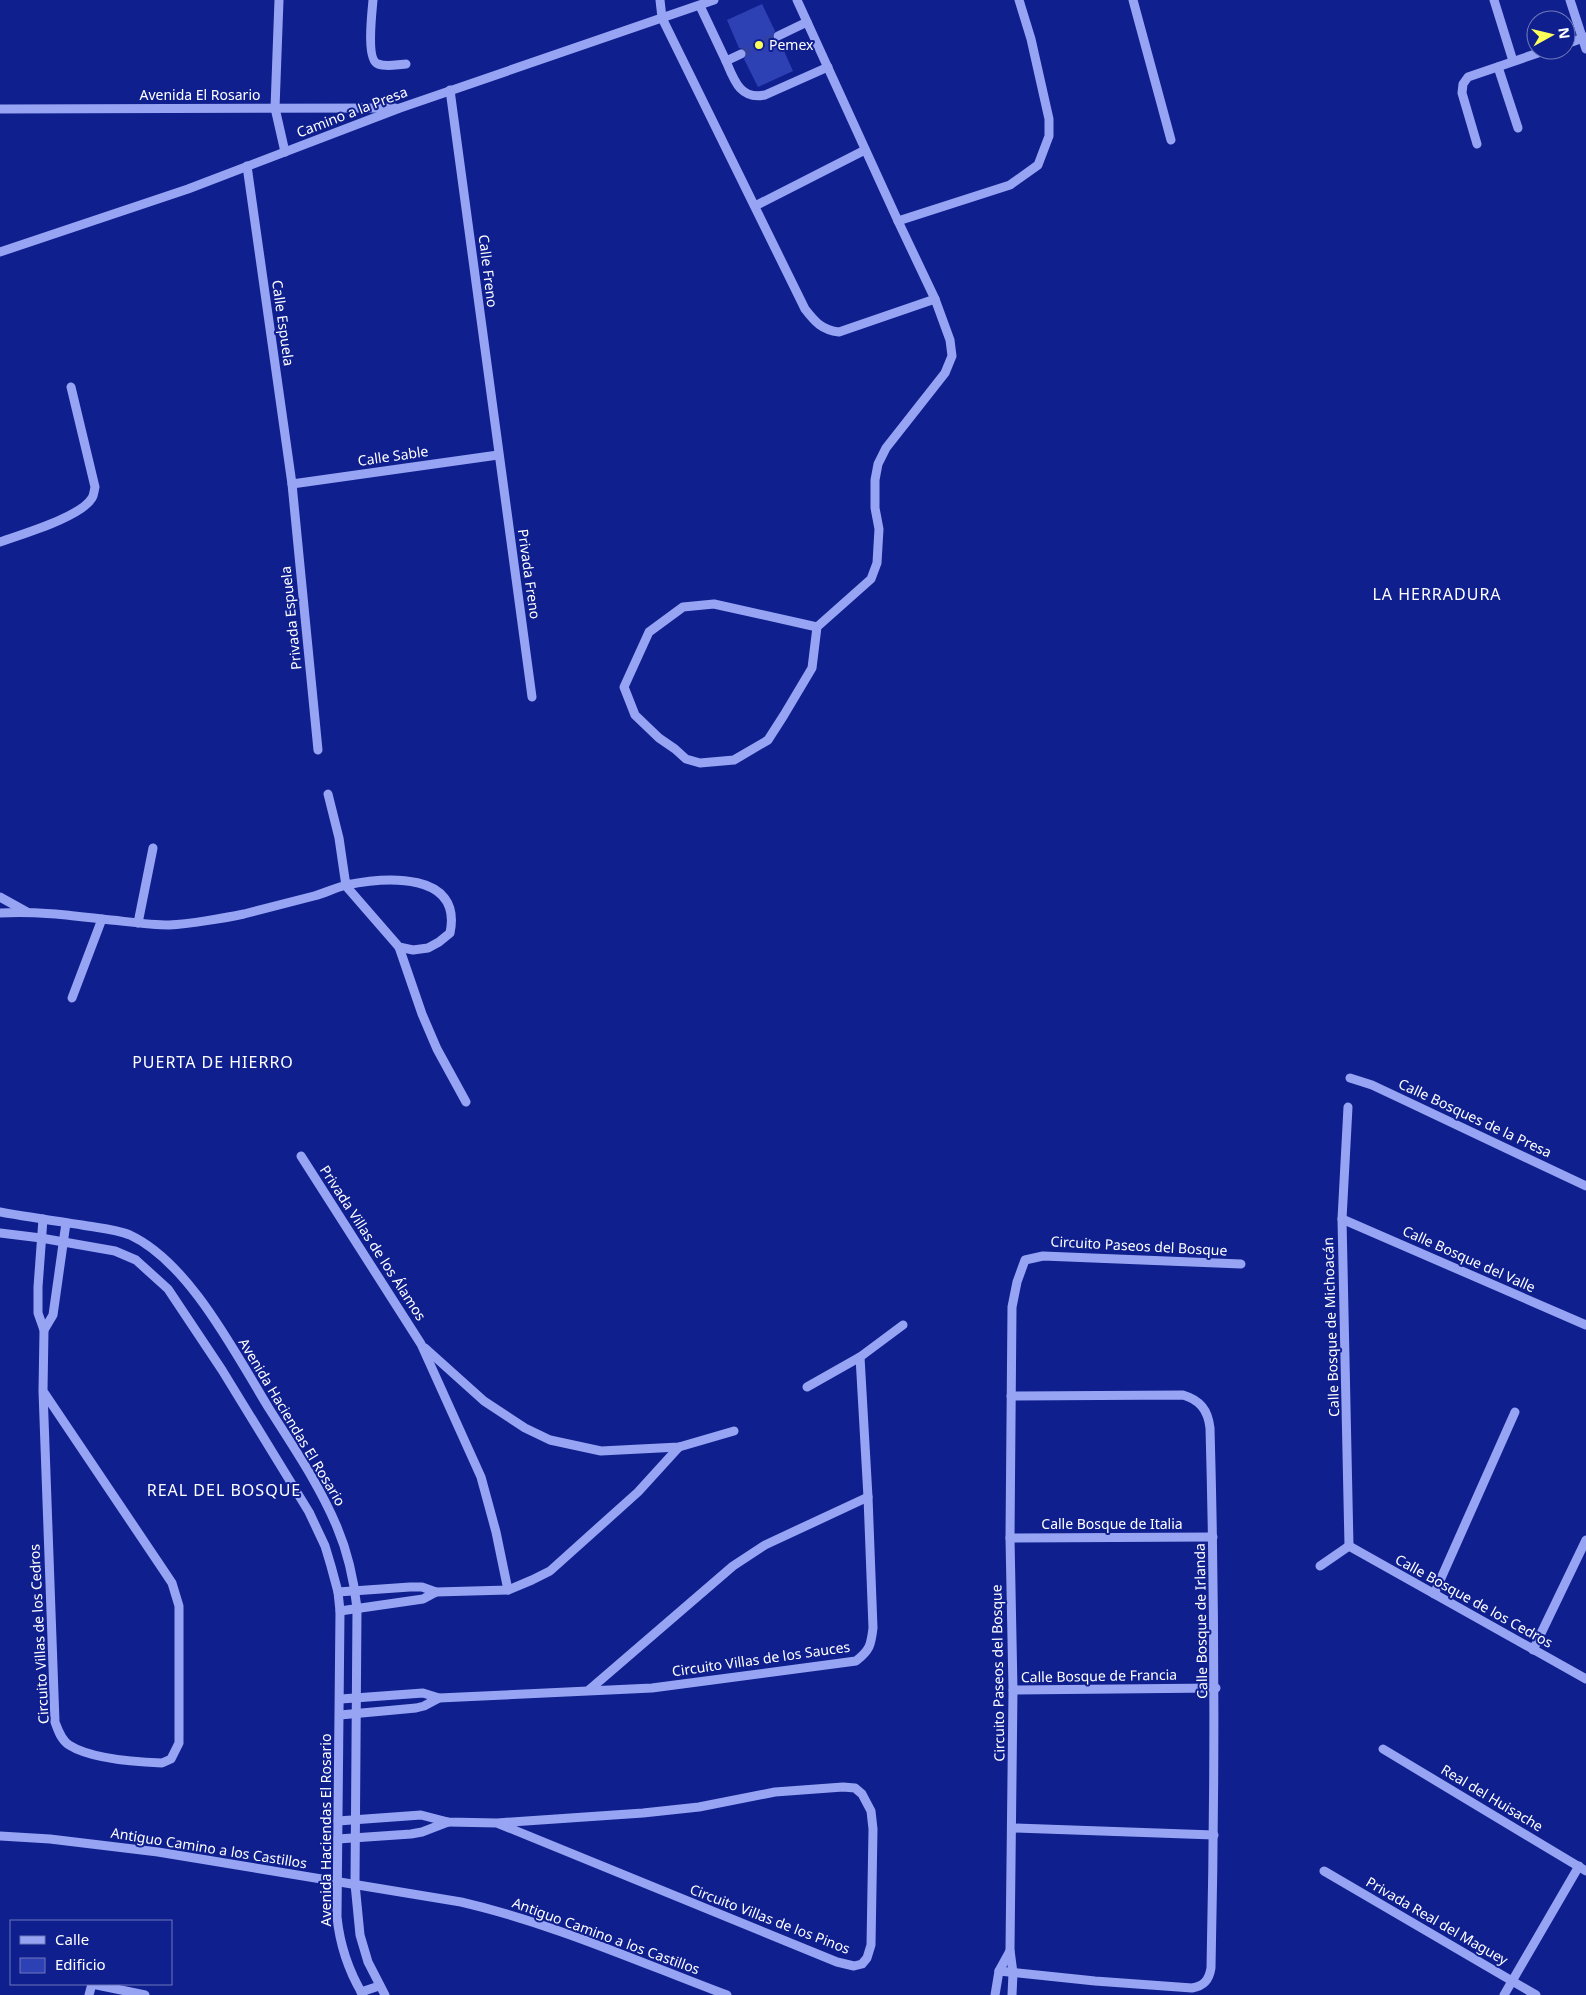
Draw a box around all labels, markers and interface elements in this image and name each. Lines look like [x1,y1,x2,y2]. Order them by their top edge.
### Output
north arrow [1526,10,1576,60]
text: N [1554,26,1575,40]
place label: Pemex [769,35,814,54]
marker: Pemex [753,39,765,51]
street label: Camino a la Presa [294,82,410,141]
street label: Avenida El Rosario [140,85,260,104]
street label: Calle Freno [475,233,502,308]
street label: Calle Espuela [268,279,299,367]
street label: Calle Sable [356,441,430,470]
street label: Privada Freno [514,528,545,620]
street label: Privada Espuela [276,565,305,671]
district label: LA HERRADURA [1372,583,1502,605]
district label: PUERTA DE HIERRO [132,1051,294,1073]
street label: Calle Bosques de la Presa [1396,1074,1555,1161]
street label: Privada Villas de los Álamos [316,1161,431,1324]
street label: Calle Bosque del Valle [1400,1221,1539,1296]
street label: Circuito Paseos del Bosque [1050,1231,1228,1260]
street label: Calle Bosque de Michoacán [1318,1237,1343,1417]
street label: Avenida Haciendas El Rosario [235,1334,350,1509]
district label: REAL DEL BOSQUE [147,1479,301,1501]
street label: Calle Bosque de Italia [1041,1514,1183,1533]
street label: Circuito Villas de los Cedros [24,1543,53,1724]
street label: Calle Bosque de Irlanda [1190,1543,1211,1699]
street label: Calle Bosque de los Cedros [1392,1549,1557,1652]
street label: Circuito Paseos del Bosque [986,1584,1009,1762]
street label: Circuito Villas de los Sauces [671,1637,851,1680]
street label: Calle Bosque de Francia [1021,1665,1177,1686]
street label: Avenida Haciendas El Rosario [316,1734,335,1926]
street label: Real del Huisache [1438,1760,1547,1836]
street label: Antiguo Camino a los Castillos [110,1823,309,1872]
street label: Privada Real del Maguey [1363,1872,1512,1969]
street label: Circuito Villas de los Pinos [687,1879,853,1958]
street label: Antiguo Camino a los Castillos [510,1893,703,1978]
legend [10,1920,172,1985]
text: Calle [55,1929,89,1949]
text: Edificio [55,1954,106,1974]

